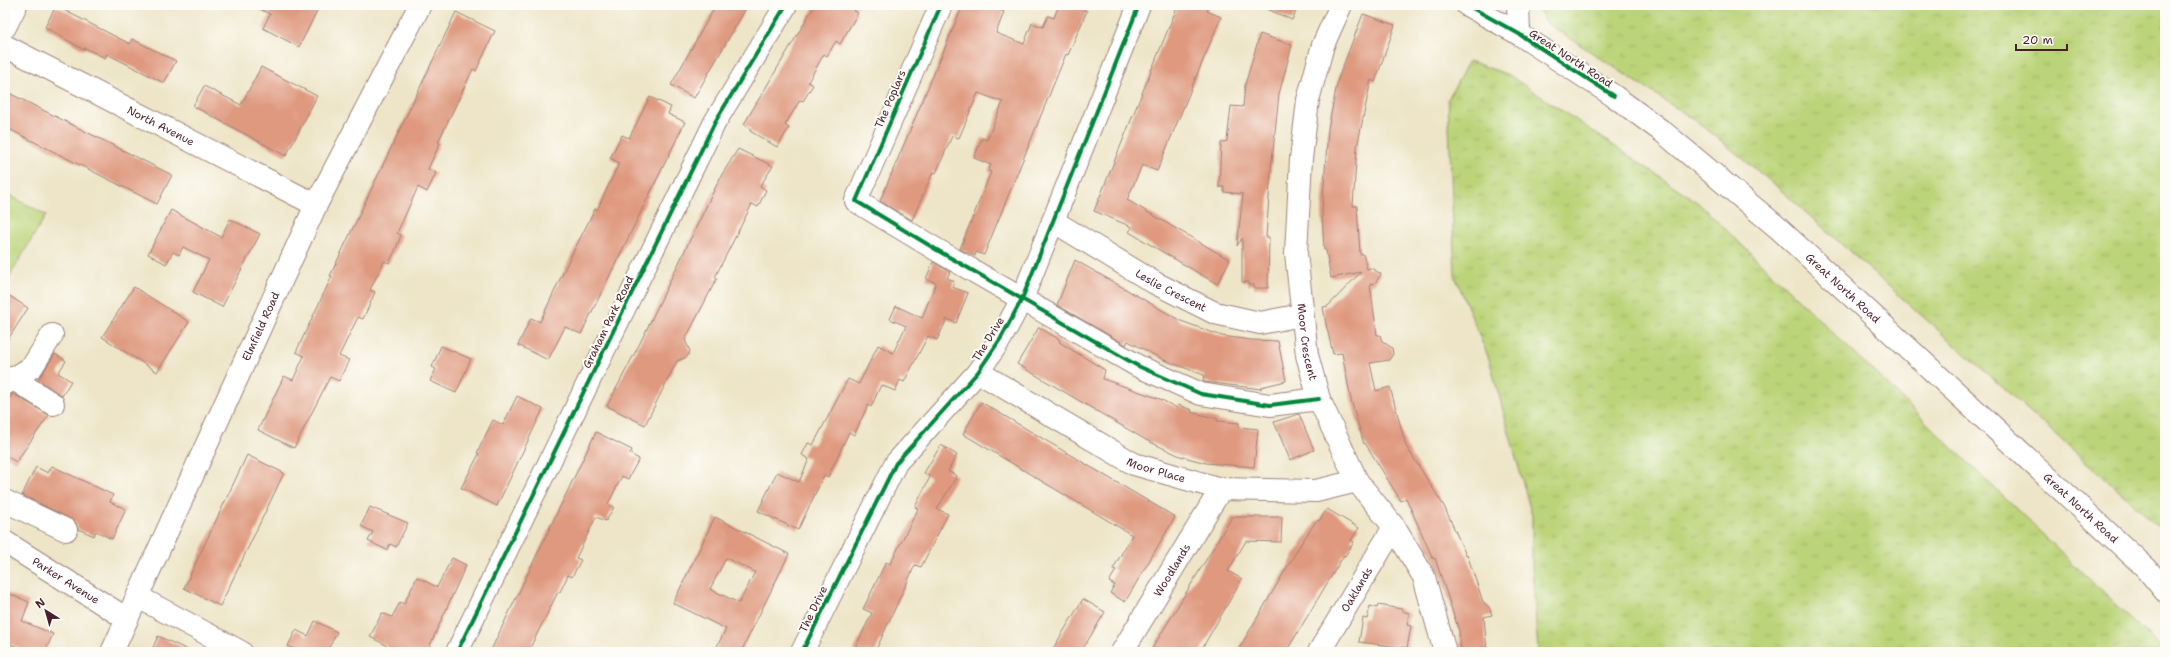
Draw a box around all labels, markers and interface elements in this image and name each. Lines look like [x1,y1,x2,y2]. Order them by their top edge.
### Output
street label: Great North Road [1526,26,1615,91]
scale bar [2016,26,2067,52]
text: 20 m [2022,32,2053,48]
street label: The Poplars [871,68,909,131]
street label: North Avenue [124,103,197,150]
street label: Great North Road [1802,250,1883,327]
street label: Leslie Crescent [1132,266,1209,316]
street label: Graham Park Road [579,273,637,371]
street label: Elmfield Road [239,290,283,363]
street label: Moor Crescent [1293,303,1321,382]
street label: The Drive [969,314,1008,364]
street label: Moor Place [1123,454,1187,486]
street label: Great North Road [2040,470,2121,547]
street label: Woodlands [1150,541,1194,600]
street label: Parker Avenue [29,554,102,608]
street label: Oaklands [1338,564,1376,615]
street label: The Drive [796,583,831,635]
north arrow [26,591,66,631]
text: N [32,595,49,612]

